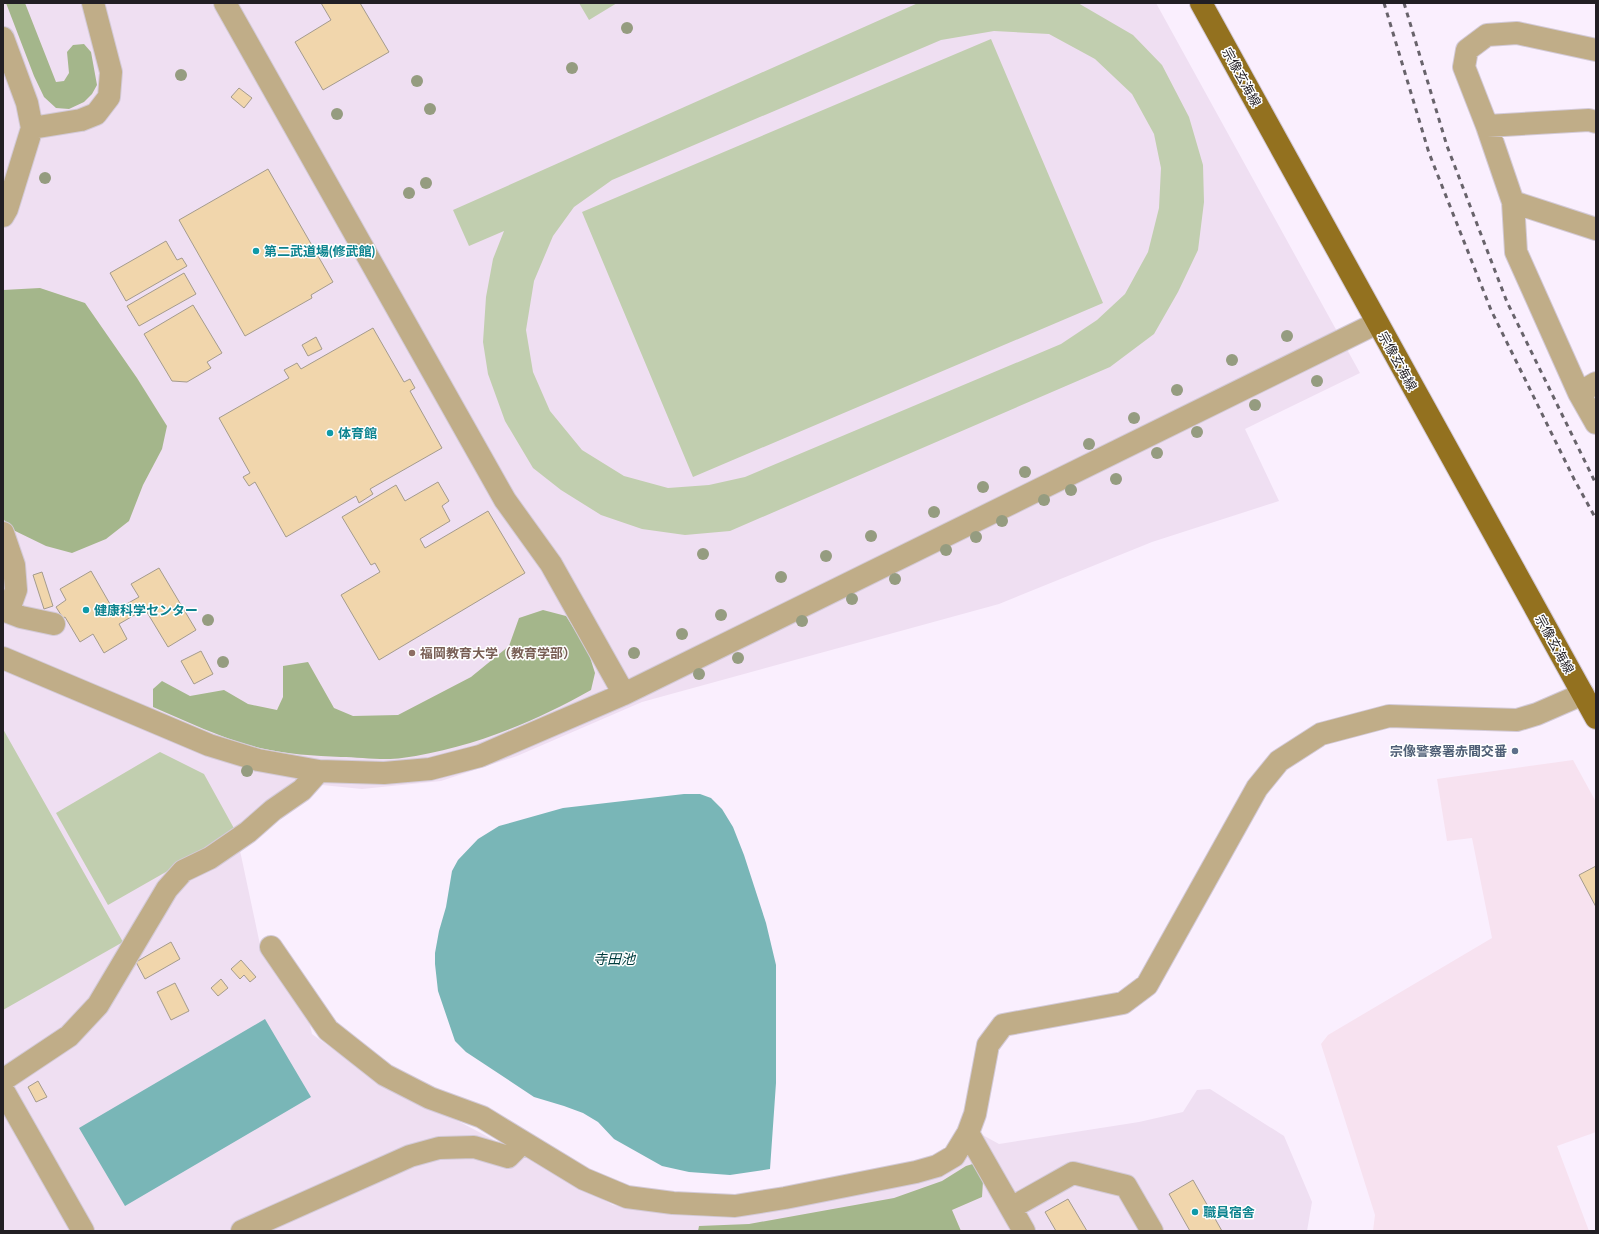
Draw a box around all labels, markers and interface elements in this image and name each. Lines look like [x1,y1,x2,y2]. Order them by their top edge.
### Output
street label: 宗像玄海線 [1219,45,1265,109]
place label: 第二武道場(修武館) [264,243,376,259]
marker: 第二武道場(修武館) [251,246,261,256]
street label: 宗像玄海線 [1375,329,1421,393]
place label: 体育館 [338,425,377,441]
marker: 体育館 [325,428,335,438]
place label: 健康科学センター [94,602,198,618]
marker: 健康科学センター [81,605,91,615]
street label: 宗像玄海線 [1532,612,1578,676]
place label: 福岡教育大学（教育学部） [420,645,576,661]
marker: 福岡教育大学（教育学部） [407,648,417,658]
place label: 宗像警察署赤間交番 [1390,743,1507,759]
marker: 宗像警察署赤間交番 [1510,746,1520,756]
water label: 寺田池 [593,950,637,967]
place label: 職員宿舎 [1203,1204,1255,1220]
marker: 職員宿舎 [1190,1207,1200,1217]

